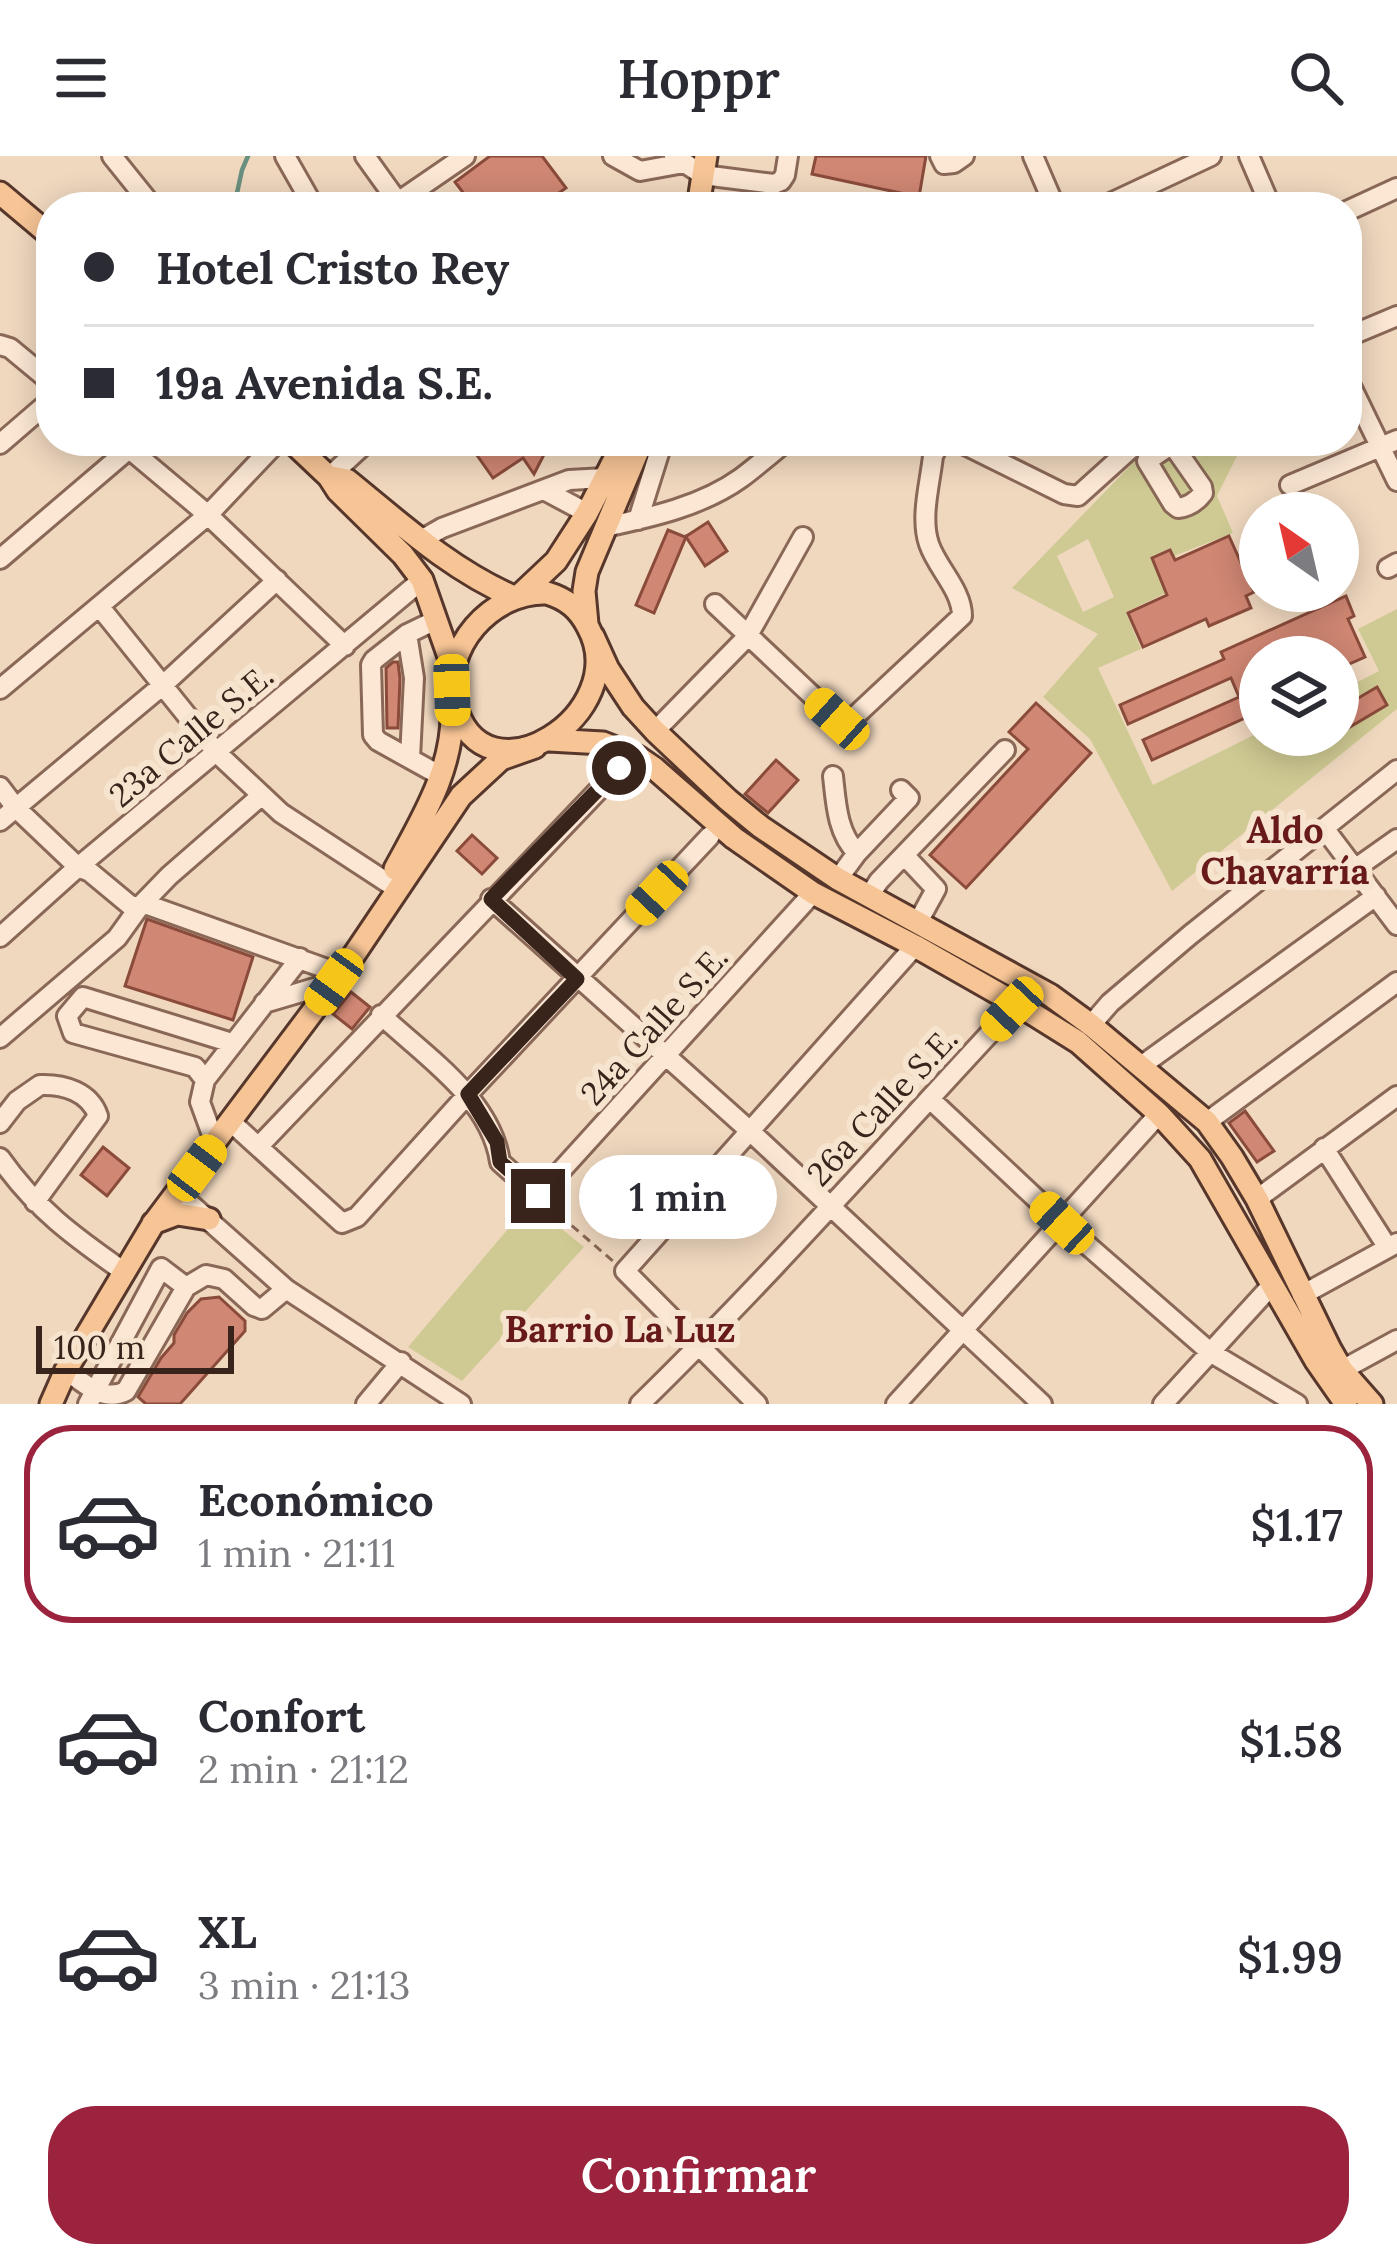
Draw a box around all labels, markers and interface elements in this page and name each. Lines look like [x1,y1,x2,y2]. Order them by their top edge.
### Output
text: Hoppr [617,44,780,113]
icon: menu [48,45,114,111]
icon: search [1283,45,1349,111]
text: Hotel Cristo Rey [156,239,509,296]
text: 19a Avenida S.E. [156,354,493,411]
north arrow [1239,492,1359,612]
map controls [1239,492,1359,756]
button: layers [1239,636,1359,756]
car [433,653,471,727]
street label: 23a Calle S.E. [100,654,282,816]
car [798,682,876,756]
route start [592,741,646,795]
district label: Aldo Chavarría [1201,807,1370,894]
car [619,854,695,932]
street label: 24a Calle S.E. [571,936,737,1114]
car [298,942,370,1022]
car [974,970,1050,1048]
street label: 26a Calle S.E. [798,1018,966,1194]
car [161,1128,233,1208]
callout: 1 min [580,1154,778,1238]
route end [511,1169,565,1223]
text: 1 min [629,1172,727,1222]
car [1023,1185,1101,1261]
district label: Barrio La Luz [504,1306,736,1352]
scale bar [36,1320,234,1373]
text: 100 m [54,1326,145,1368]
icon: car [54,1470,162,1578]
text: Económico [198,1471,434,1528]
text: $1.17 [1251,1496,1343,1553]
text: 1 min · 21:11 [198,1528,396,1578]
icon: car [54,1686,162,1794]
text: Confort [198,1687,365,1744]
text: $1.58 [1239,1712,1343,1769]
text: 2 min · 21:12 [198,1744,409,1794]
icon: car [54,1902,162,2010]
text: XL [198,1903,257,1960]
text: $1.99 [1237,1928,1343,1985]
text: 3 min · 21:13 [198,1960,411,2010]
button: Confirmar [48,2106,1349,2244]

